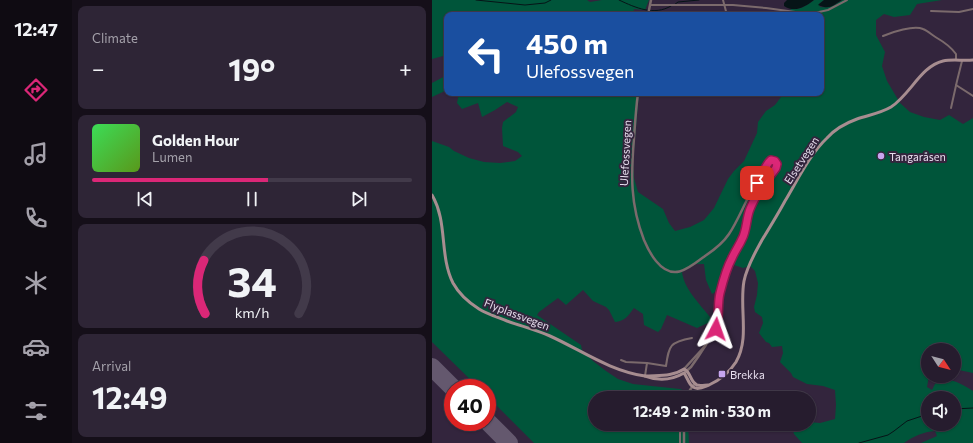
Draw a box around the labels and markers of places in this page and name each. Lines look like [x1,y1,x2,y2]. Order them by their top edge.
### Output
place label: Tangaråsen [889,150,946,163]
marker: Tangaråsen [876,151,886,161]
pin [740,166,774,200]
place label: Brekka [730,368,765,381]
marker: Brekka [717,369,727,379]

